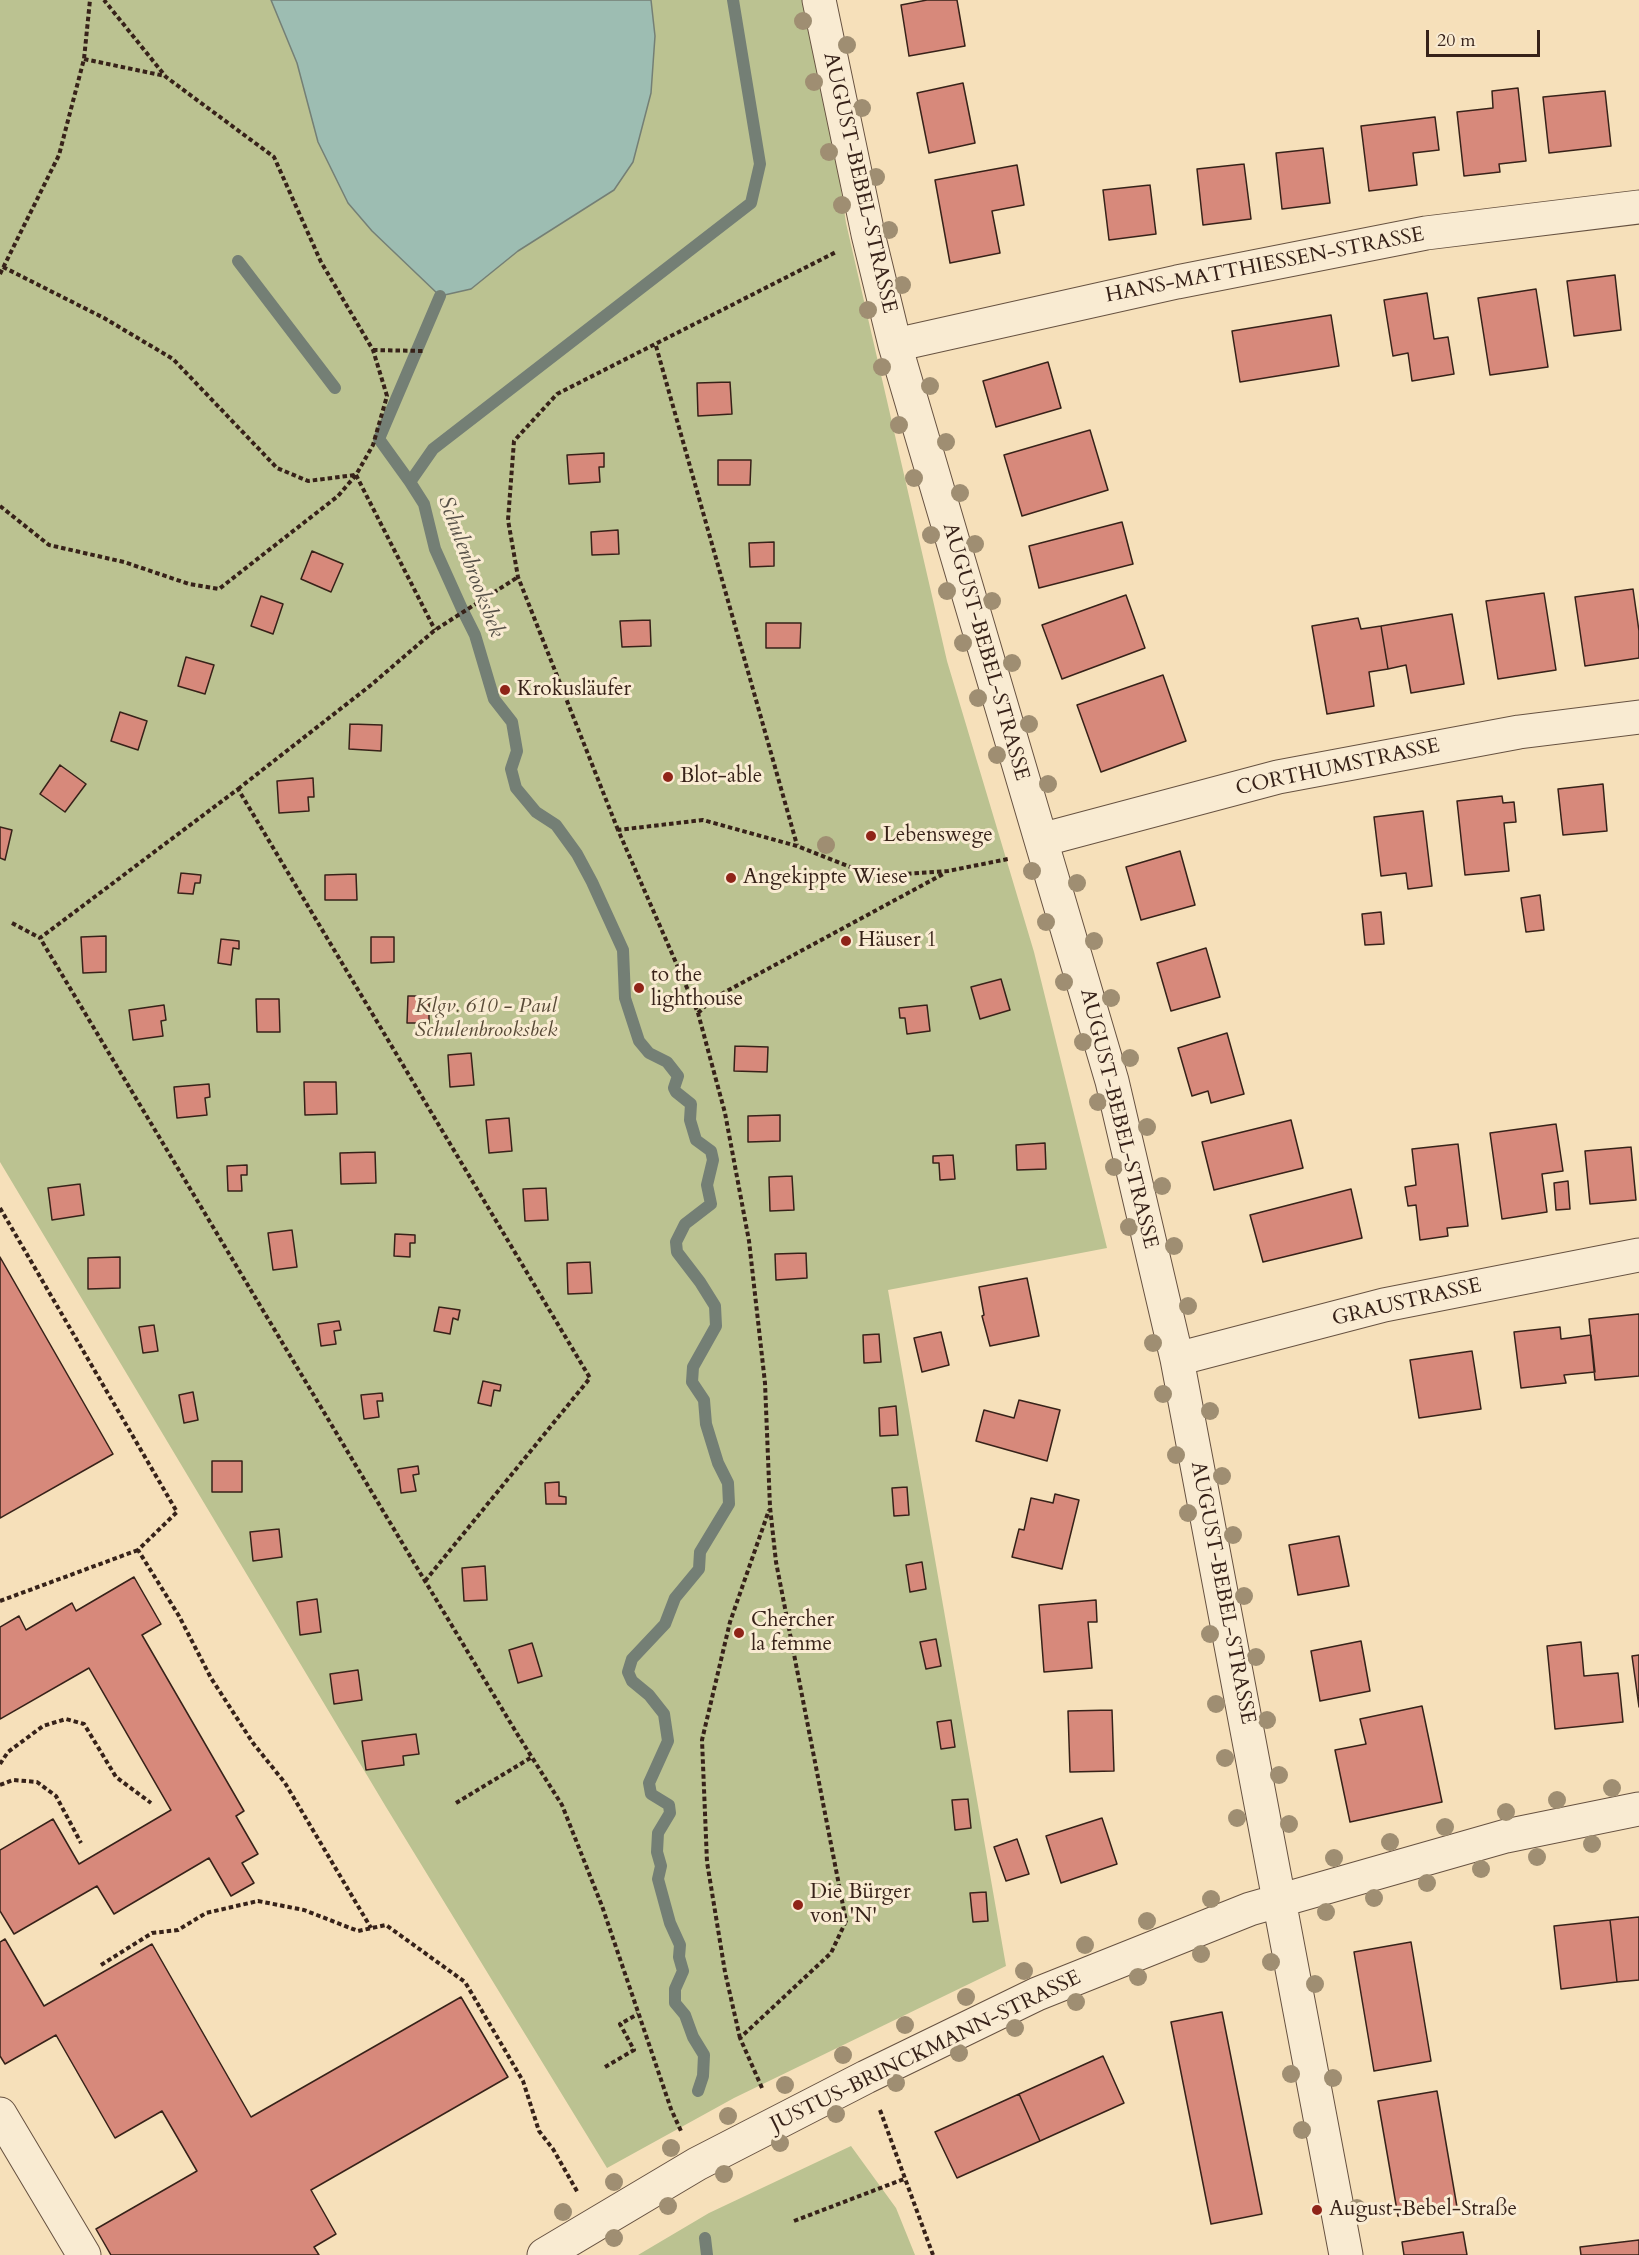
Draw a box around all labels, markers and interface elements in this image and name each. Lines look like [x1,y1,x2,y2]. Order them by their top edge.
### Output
scale bar [1429,18,1543,56]
text: 20 m [1437,28,1476,53]
street label: AUGUST-BEBEL-STRASSE [817,50,901,316]
street label: HANS-MATTHIESSEN-STRASSE [1103,223,1427,309]
water label: Schulenbrooksbek [431,493,509,641]
street label: AUGUST-BEBEL-STRASSE [936,520,1034,784]
place label: Krokusläufer [517,677,631,703]
marker: Krokusläufer [498,683,512,697]
street label: CORTHUMSTRASSE [1234,734,1442,802]
place label: Blot-able [680,764,762,790]
marker: Blot-able [661,770,675,784]
place label: Lebenswege [883,823,993,849]
marker: Lebenswege [864,829,878,843]
place label: Angekippte Wiese [743,865,908,891]
marker: Angekippte Wiese [724,871,738,885]
place label: Häuser 1 [858,928,937,954]
marker: Häuser 1 [839,934,853,948]
place label: to the lighthouse [651,963,743,1013]
marker: to the lighthouse [632,981,646,995]
street label: AUGUST-BEBEL-STRASSE [1073,986,1163,1252]
park label: Klgv. 610 - Paul Schulenbrooksbek [415,994,557,1044]
street label: GRAUSTRASSE [1330,1274,1484,1332]
street label: AUGUST-BEBEL-STRASSE [1184,1460,1260,1726]
place label: Chercher la femme [751,1608,834,1658]
marker: Chercher la femme [732,1626,746,1640]
place label: Die Bürger von 'N' [810,1880,911,1930]
marker: Die Bürger von 'N' [791,1898,805,1912]
street label: JUSTUS-BRINCKMANN-STRASSE [767,1966,1085,2138]
place label: August-Bebel-Straße [1329,2197,1517,2223]
marker: August-Bebel-Straße [1310,2203,1324,2217]

